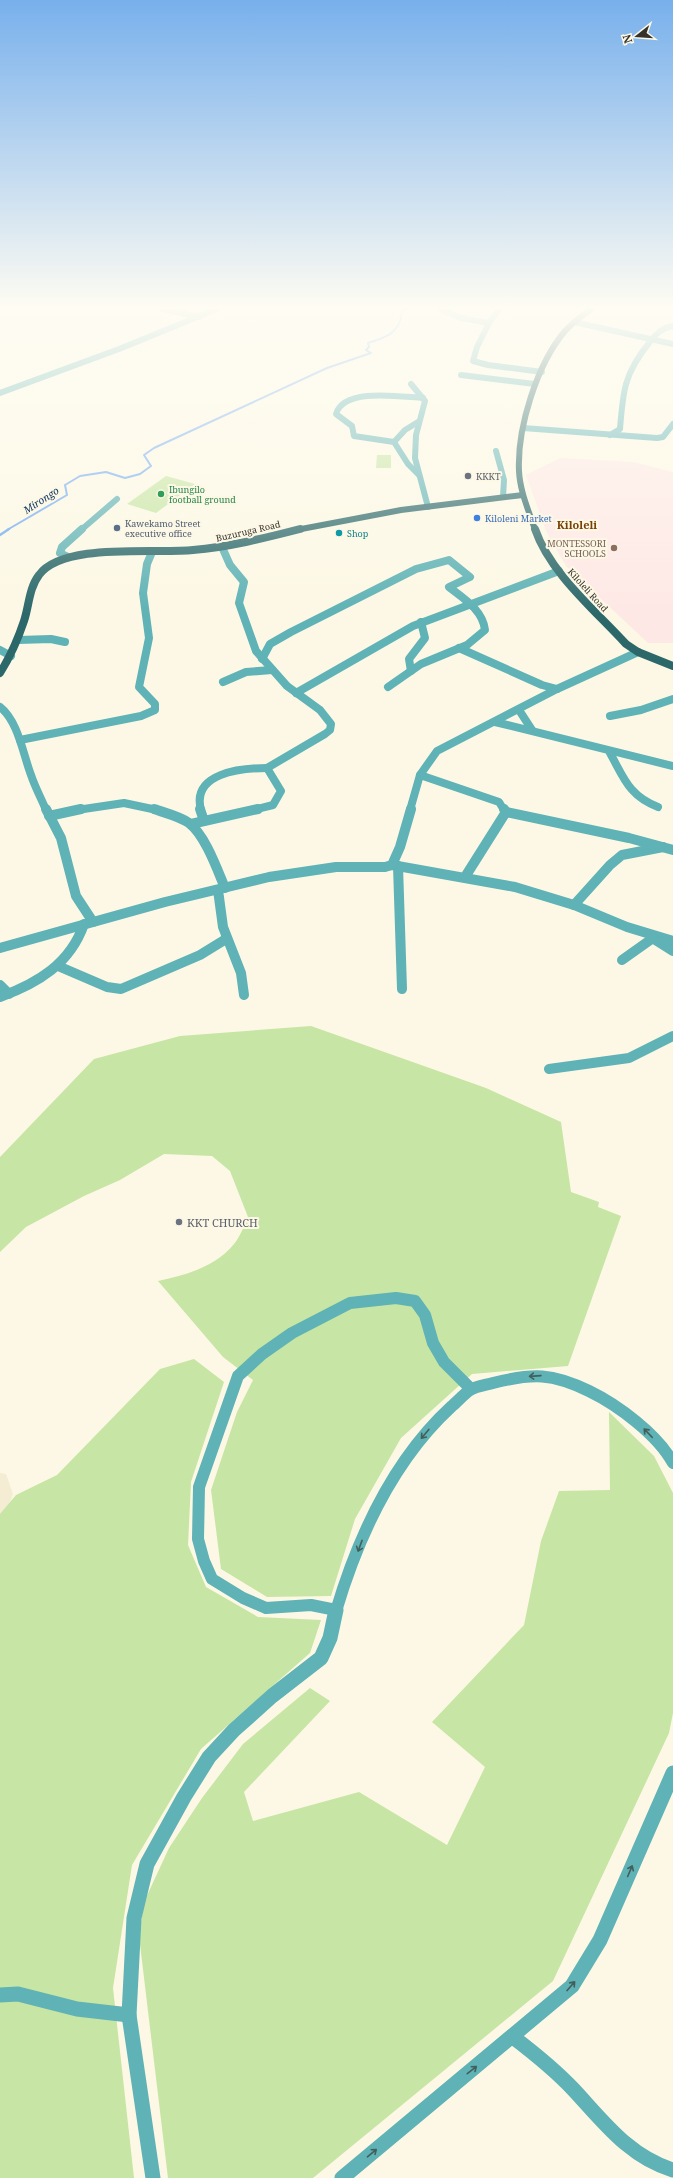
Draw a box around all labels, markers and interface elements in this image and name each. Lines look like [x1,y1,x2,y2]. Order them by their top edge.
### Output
north arrow [617,16,657,56]
text: N [618,32,635,45]
place label: KKKT [476,470,501,483]
marker: KKKT [463,471,473,481]
water label: Mirongo [20,483,62,517]
place label: Ibungilo football ground [169,483,236,506]
marker: Ibungilo football ground [156,489,166,499]
place label: Kiloleni Market [485,512,552,525]
marker: Kiloleni Market [472,513,482,523]
place label: Kawekamo Street executive office [125,517,200,540]
street label: Buzuruga Road [214,517,282,545]
district label: Kiloleli [557,517,597,532]
marker: Kawekamo Street executive office [112,523,122,533]
place label: Shop [347,527,369,540]
marker: Shop [334,528,344,538]
place label: MONTESSORI SCHOOLS [547,537,606,560]
marker: MONTESSORI SCHOOLS [609,543,619,553]
street label: Kiloleli Road [565,565,611,615]
place label: KKT CHURCH [187,1215,258,1230]
marker: KKT CHURCH [174,1217,184,1227]
one-way arrow [529,1373,542,1380]
one-way arrow [643,1428,653,1438]
one-way arrow [420,1429,429,1439]
one-way arrow [355,1539,363,1551]
one-way arrow [627,1865,635,1877]
one-way arrow [566,1981,575,1991]
one-way arrow [466,2065,477,2074]
one-way arrow [366,2148,377,2157]

